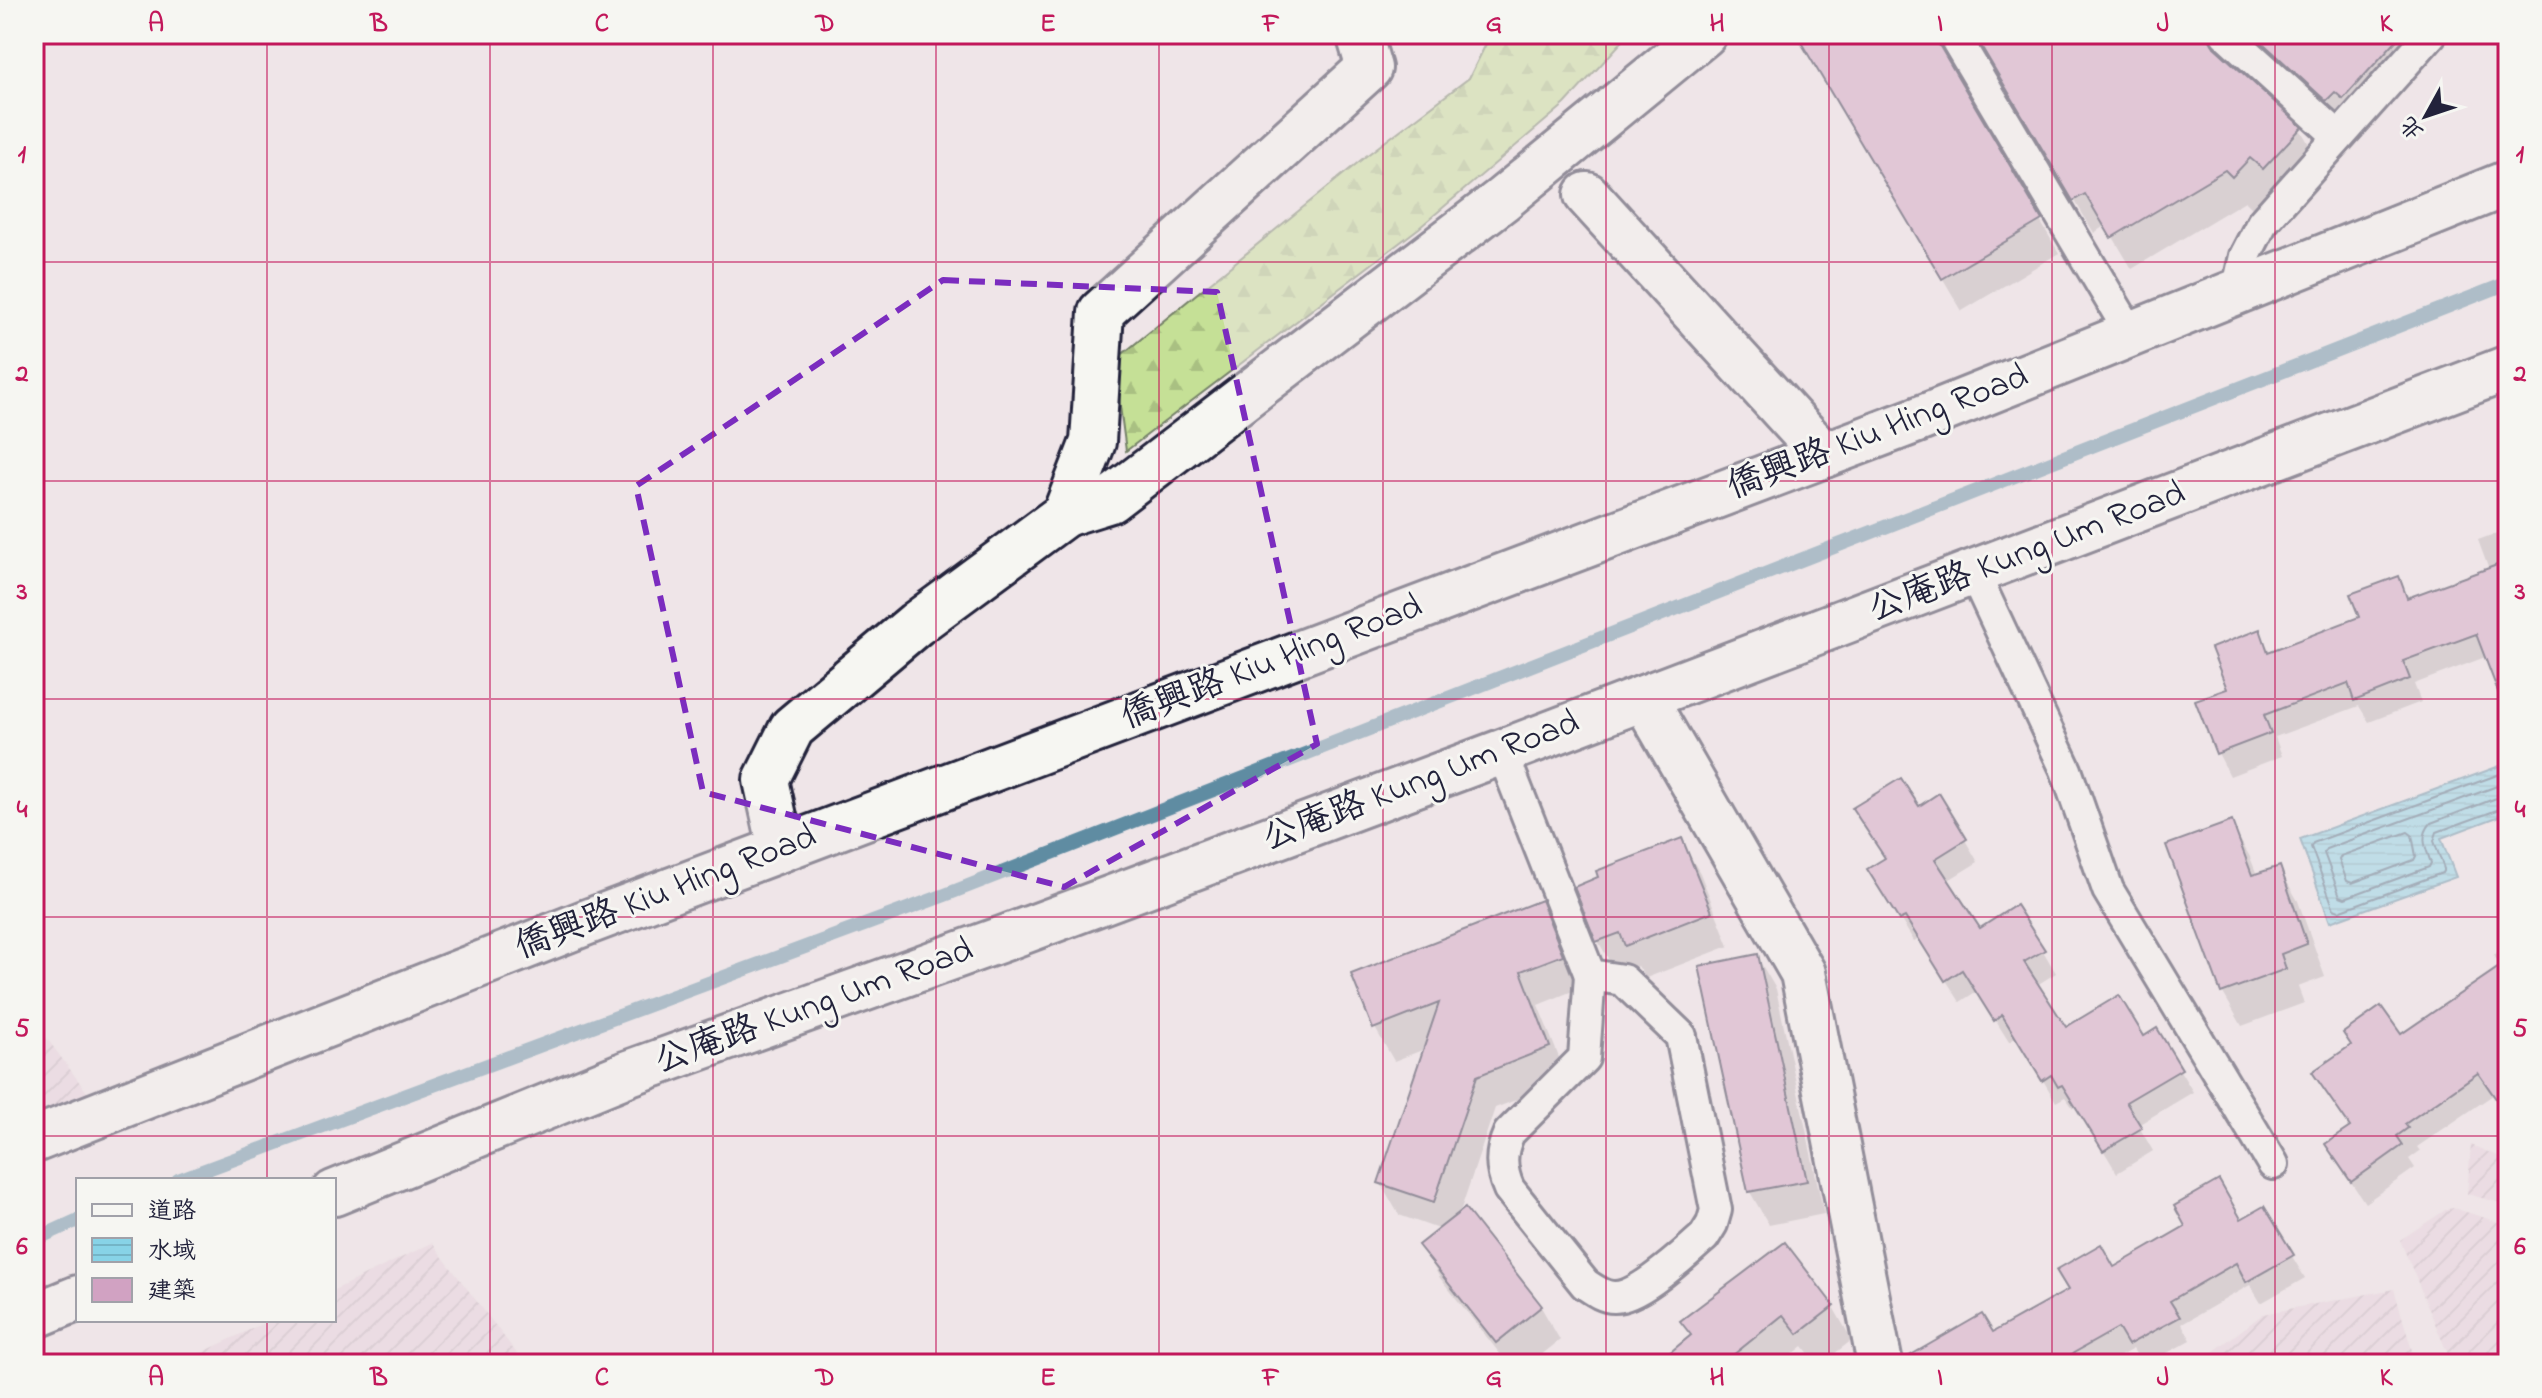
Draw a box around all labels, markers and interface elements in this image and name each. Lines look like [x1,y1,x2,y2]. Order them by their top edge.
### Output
text: A [148,6,164,44]
text: B [369,6,388,44]
text: C [595,6,609,44]
text: D [814,6,835,44]
text: E [1040,6,1056,44]
text: F [1261,6,1280,44]
text: G [1486,6,1502,44]
text: H [1709,6,1725,44]
text: I [1937,6,1943,44]
text: J [2157,6,2169,44]
text: K [2380,6,2394,44]
north arrow [2386,76,2466,156]
text: 北 [2394,108,2432,146]
text: 1 [18,137,27,175]
text: 1 [2516,137,2525,175]
street label: 僑興路 Kiu Hing Road [1720,351,2036,515]
text: 2 [15,356,29,394]
text: 2 [2513,356,2527,394]
street label: 公庵路 Kung Um Road [1861,468,2193,638]
text: 3 [16,574,28,612]
text: 3 [2514,574,2526,612]
street label: 僑興路 Kiu Hing Road [1114,581,1430,745]
street label: 公庵路 Kung Um Road [1255,697,1587,867]
text: 4 [17,792,28,830]
text: 4 [2515,792,2526,830]
street label: 僑興路 Kiu Hing Road [508,811,824,975]
street label: 公庵路 Kung Um Road [647,925,981,1089]
text: 5 [15,1011,30,1049]
text: 5 [2513,1011,2528,1049]
legend [76,1178,336,1322]
text: 道路 [148,1195,196,1230]
text: 6 [16,1229,28,1267]
text: 6 [2514,1229,2526,1267]
text: 水域 [148,1235,196,1270]
text: 建築 [148,1275,196,1310]
text: A [148,1360,164,1398]
text: B [369,1360,388,1398]
text: C [595,1360,609,1398]
text: D [814,1360,835,1398]
text: E [1040,1360,1056,1398]
text: F [1261,1360,1280,1398]
text: G [1486,1360,1502,1398]
text: H [1709,1360,1725,1398]
text: I [1937,1360,1943,1398]
text: J [2157,1360,2169,1398]
text: K [2380,1360,2394,1398]

